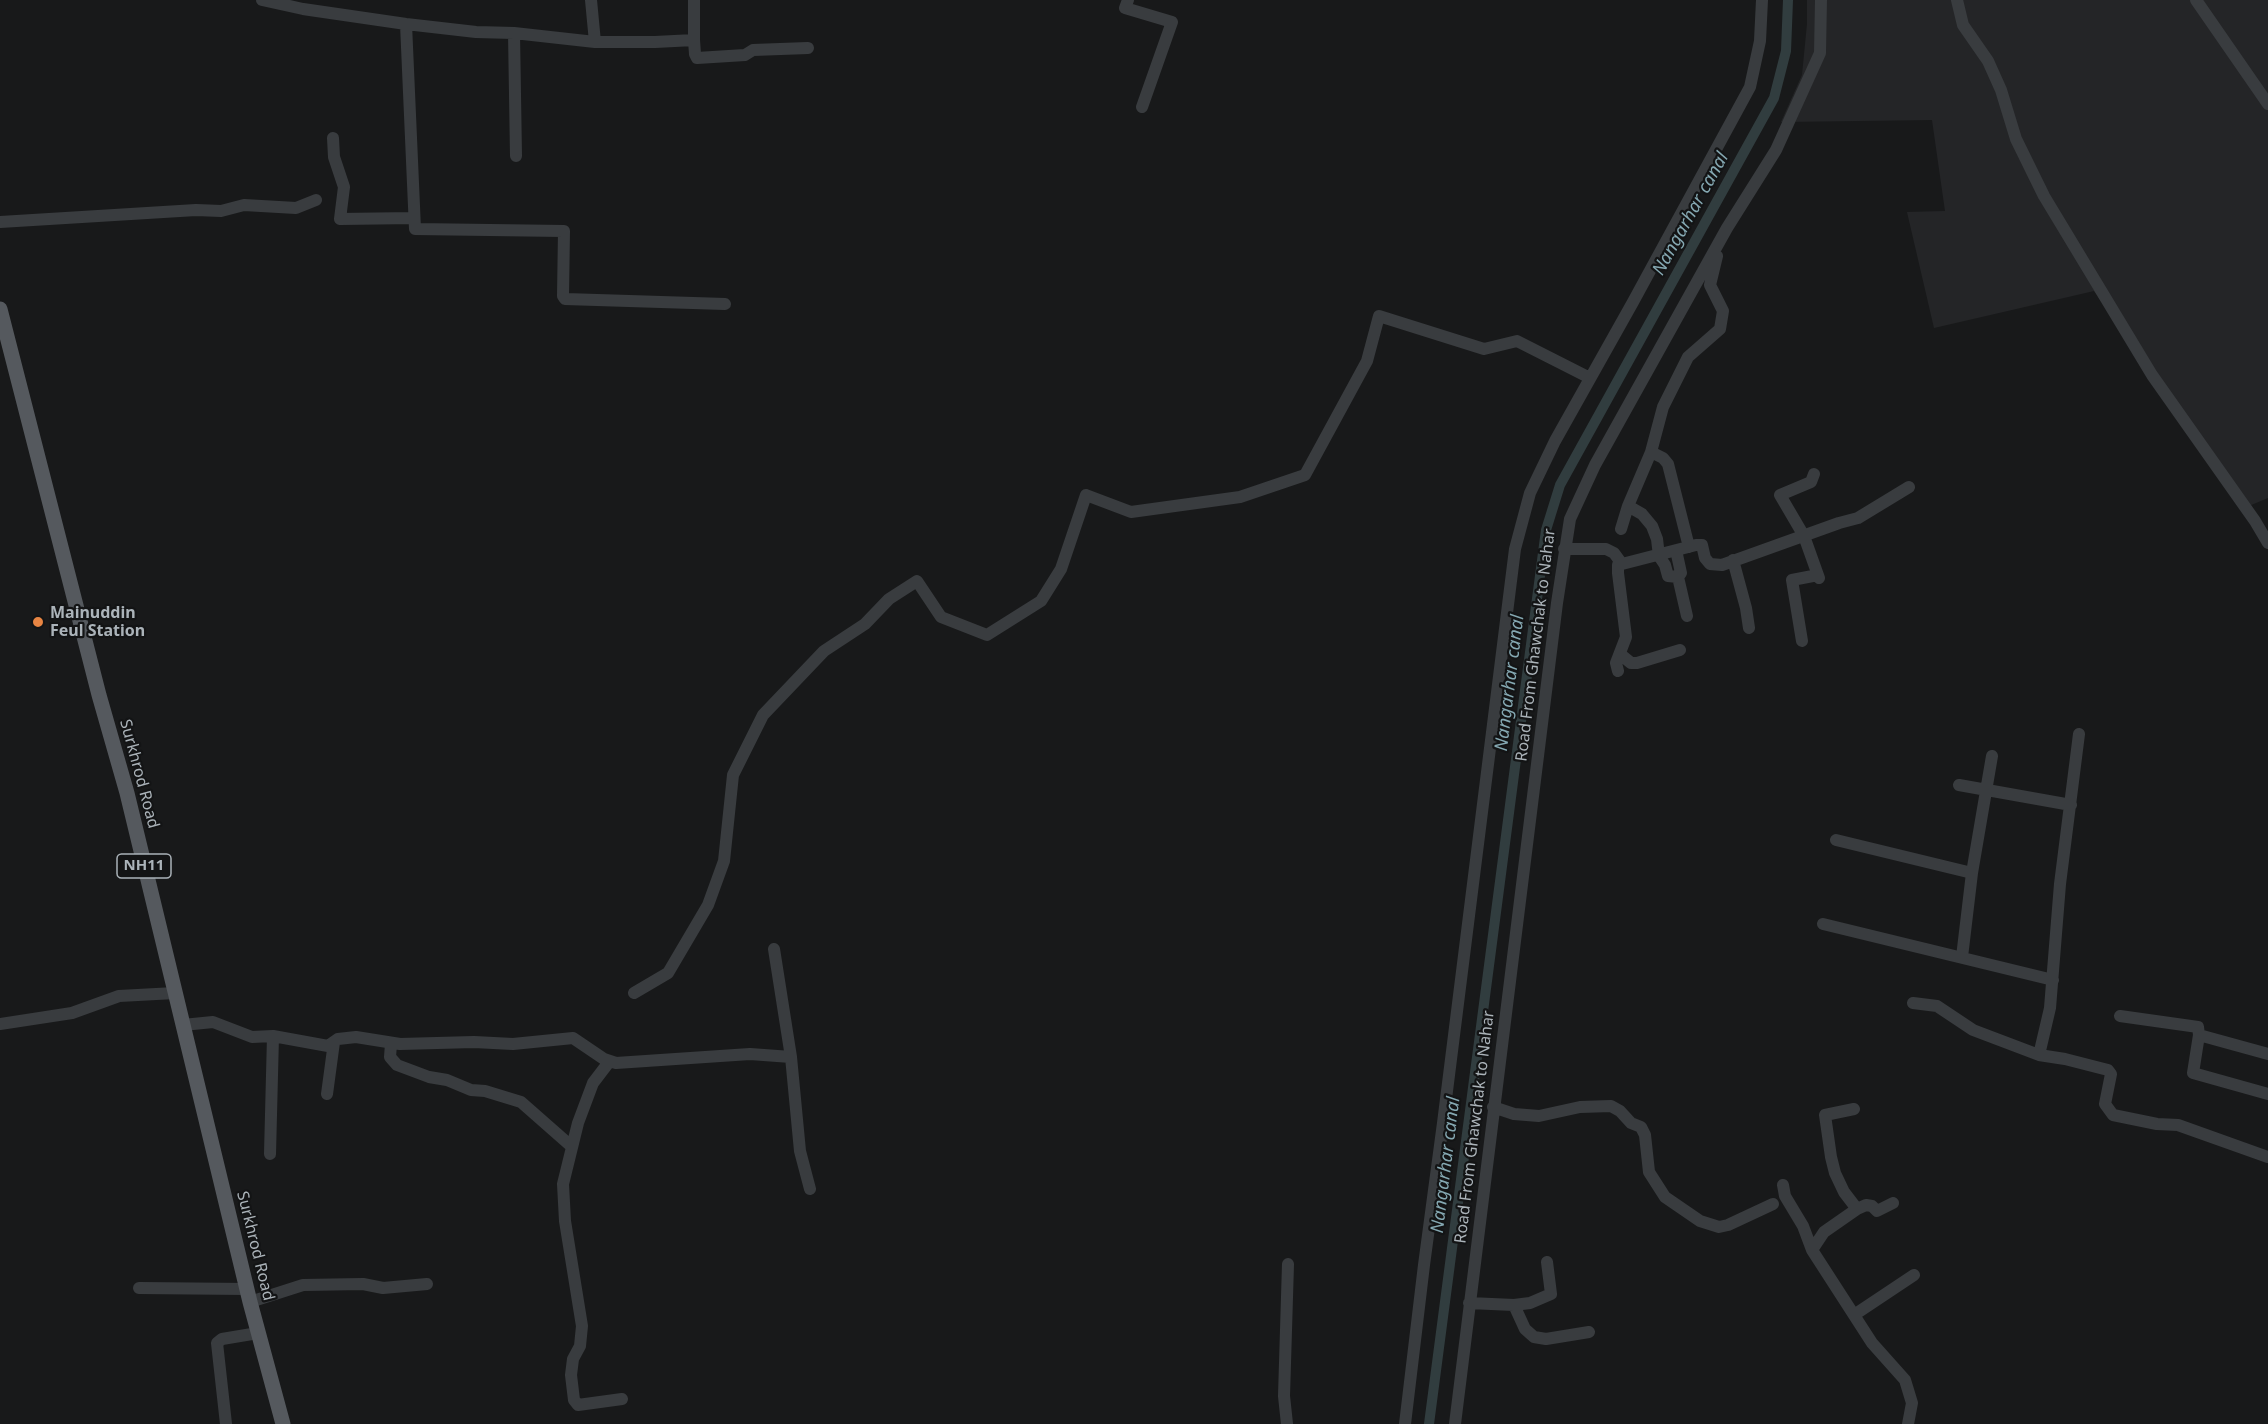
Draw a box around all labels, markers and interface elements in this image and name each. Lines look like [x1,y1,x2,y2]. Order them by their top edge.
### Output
water label: Nangarhar canal [1648,149,1734,279]
street label: Road From Ghawchak to Nahar [1512,527,1560,763]
place label: Mainuddin Feul Station [50,603,145,641]
water label: Nangarhar canal [1491,614,1529,752]
marker: Mainuddin Feul Station [31,615,45,629]
street label: Surkhrod Road [115,717,163,831]
road number: NH11 [117,854,171,878]
street label: Road From Ghawchak to Nahar [1451,1009,1499,1245]
water label: Nangarhar canal [1427,1096,1465,1234]
street label: Surkhrod Road [232,1189,278,1303]

